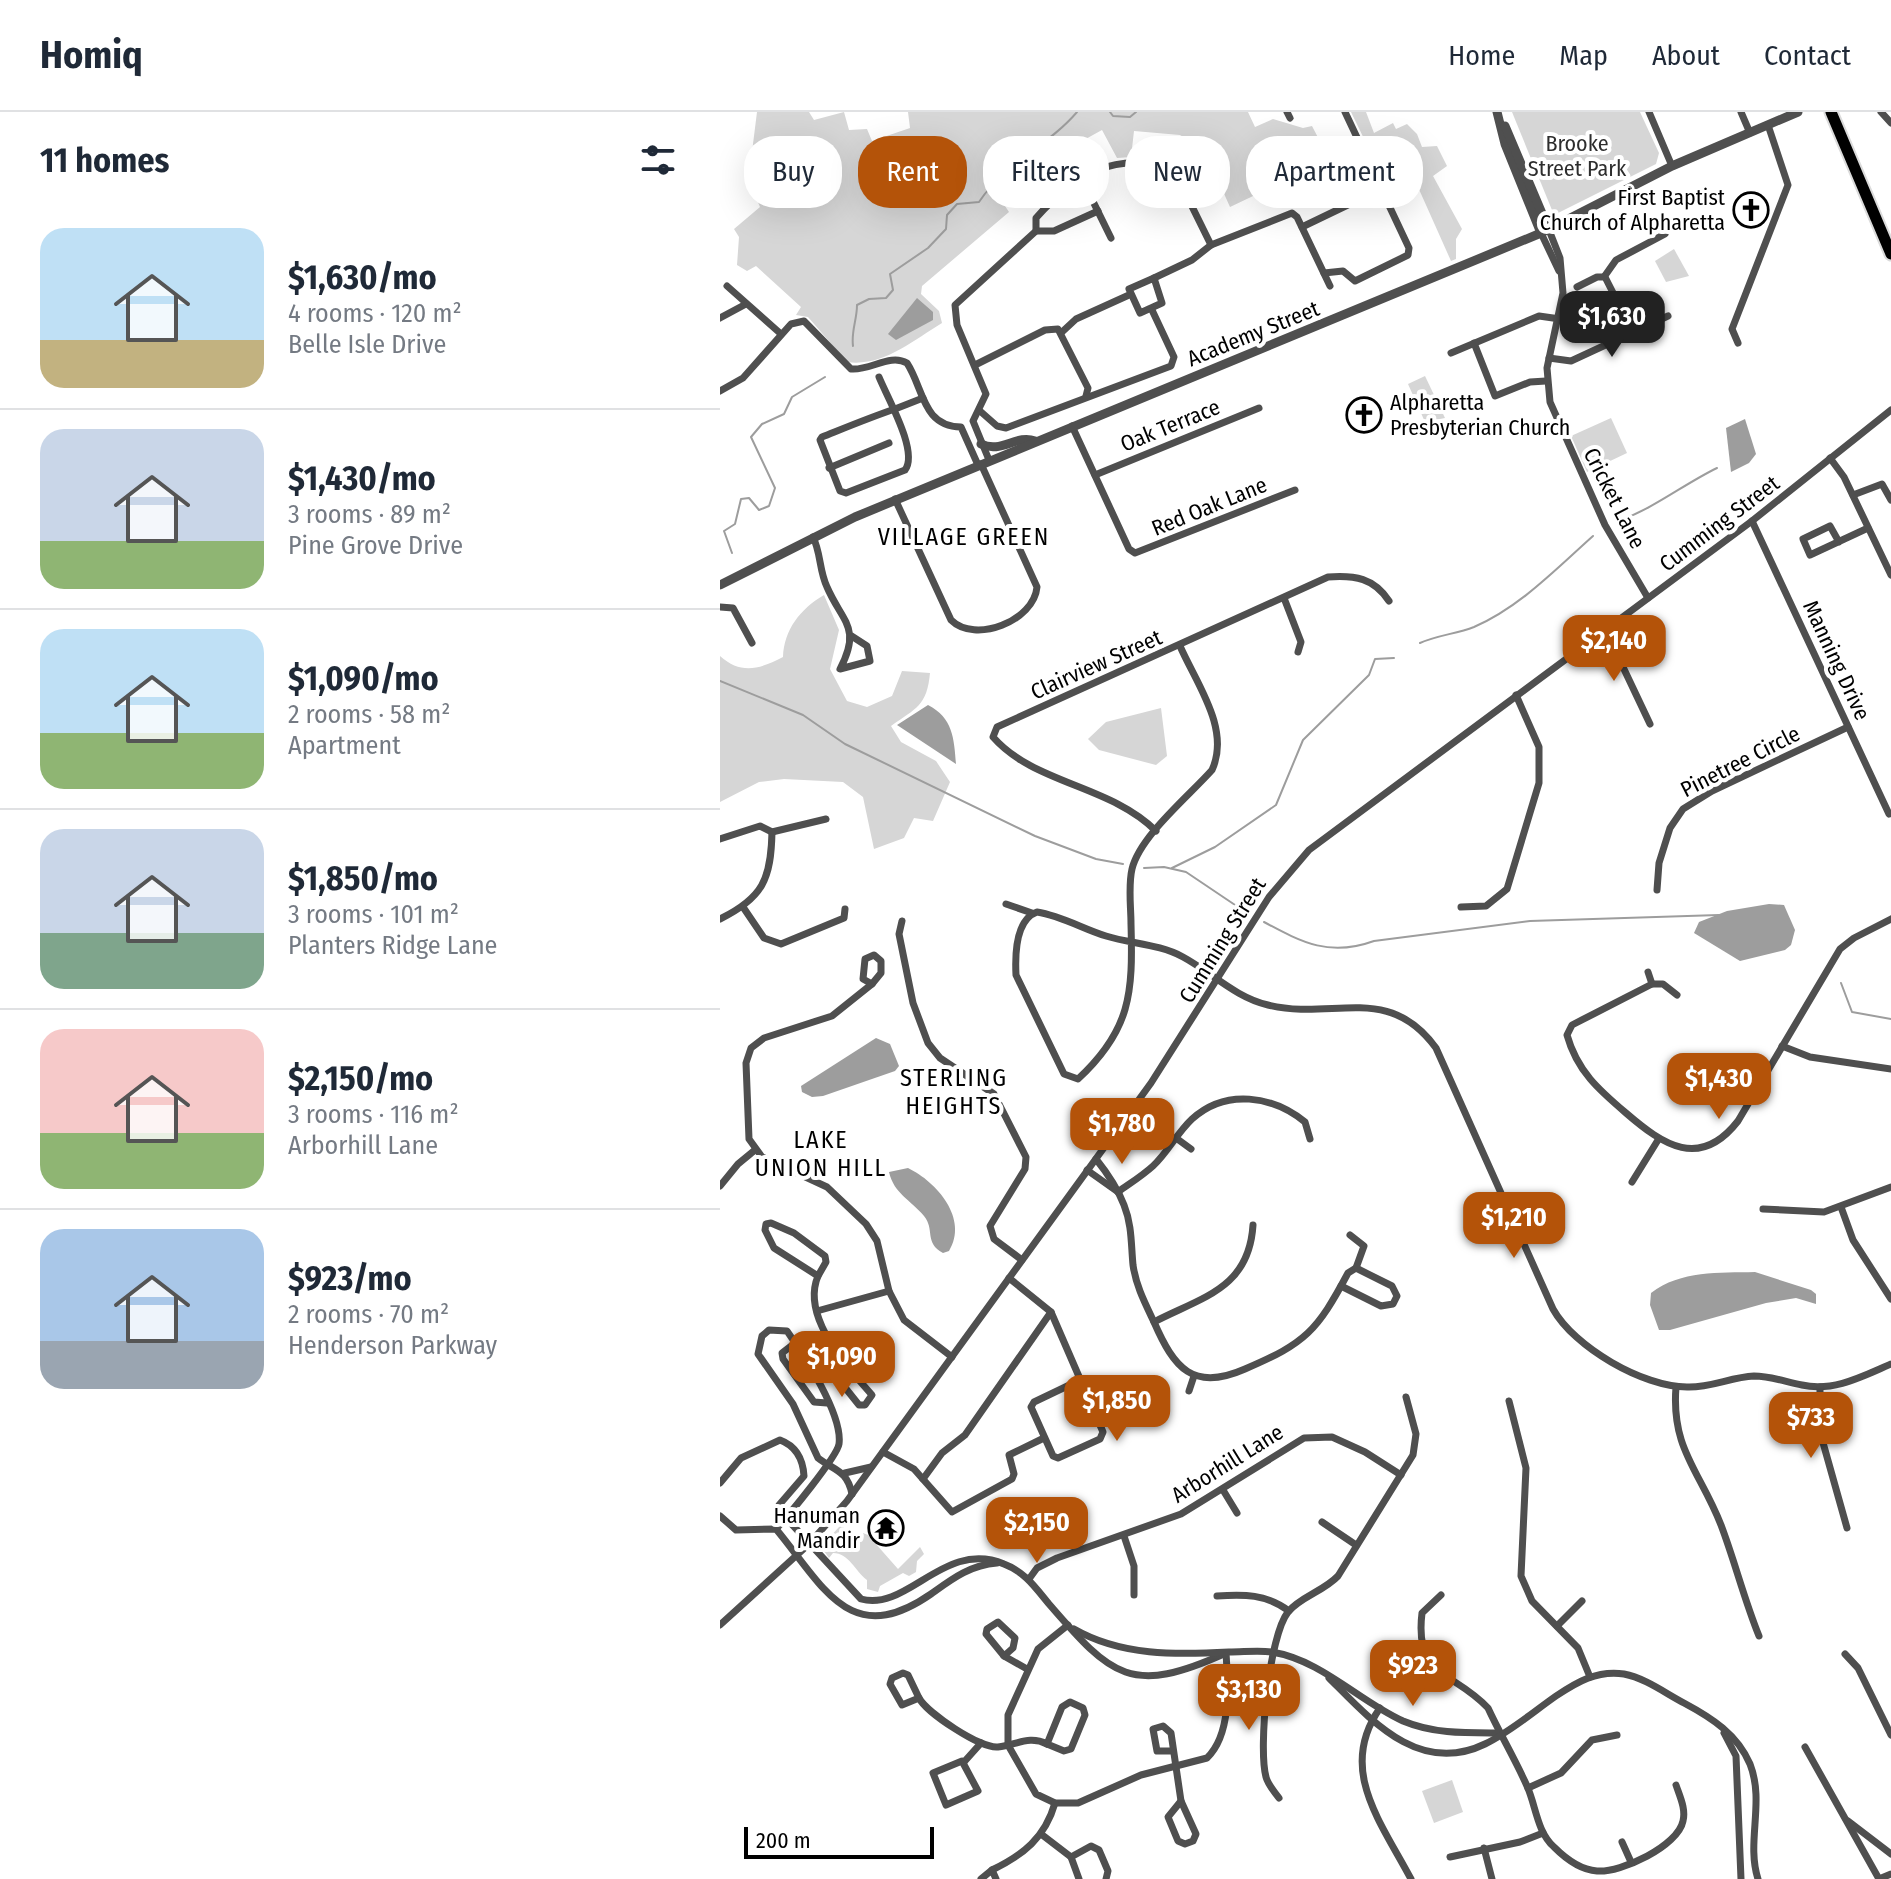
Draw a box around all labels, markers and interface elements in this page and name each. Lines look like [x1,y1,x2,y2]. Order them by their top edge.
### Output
text: Homiq [40,32,143,78]
text: Home [1448,39,1515,72]
text: Map [1559,39,1608,72]
text: About [1652,39,1720,72]
text: Contact [1764,39,1851,72]
park label: Brooke Street Park [1528,130,1627,182]
chip: Buy [744,136,842,208]
chip: Rent [858,136,967,208]
chip: Filters [983,136,1109,208]
chip: New [1125,136,1230,208]
chip: Apartment [1246,136,1423,208]
icon: filters [636,138,680,182]
text: 11 homes [40,140,169,181]
place label: First Baptist Church of Alpharetta [1540,184,1726,236]
church icon: First Baptist Church of Alpharetta [1732,191,1770,229]
text: $1,630/mo [288,257,437,298]
icon: home [104,260,200,356]
pin: $1,630 [1547,291,1677,359]
street label: Academy Street [1183,294,1324,372]
text: 4 rooms · 120 m² [288,298,462,329]
text: $1,630 [1578,301,1646,332]
text: Belle Isle Drive [288,329,446,360]
place label: Alpharetta Presbyterian Church [1390,389,1570,441]
street label: Oak Terrace [1116,393,1224,458]
church icon: Alpharetta Presbyterian Church [1345,396,1383,434]
street label: Cricket Lane [1578,443,1651,553]
text: $1,430/mo [288,458,436,499]
icon: home [104,461,200,557]
street label: Cumming Street [1654,469,1785,577]
street label: Red Oak Lane [1148,471,1271,542]
text: 3 rooms · 89 m² [288,499,451,530]
district label: VILLAGE GREEN [878,523,1050,551]
text: Pine Grove Drive [288,530,463,561]
street label: Manning Drive [1797,596,1876,724]
pin: $2,140 [1549,615,1679,683]
street label: Clairview Street [1027,623,1167,705]
text: $2,140 [1581,625,1647,656]
text: $1,090/mo [288,658,439,699]
icon: home [104,661,200,757]
text: 2 rooms · 58 m² [288,699,450,730]
street label: Pinetree Circle [1676,720,1804,803]
text: Apartment [288,730,401,761]
text: $1,850/mo [288,858,438,899]
icon: home [104,861,200,957]
street label: Cumming Street [1173,872,1272,1008]
text: 3 rooms · 101 m² [288,899,459,930]
text: Planters Ridge Lane [288,930,497,961]
pin: $1,430 [1654,1053,1784,1121]
text: $2,150/mo [288,1058,433,1099]
icon: home [104,1061,200,1157]
text: $1,430 [1685,1063,1753,1094]
district label: STERLING HEIGHTS [900,1064,1008,1120]
pin: $1,780 [1057,1098,1187,1166]
text: 3 rooms · 116 m² [288,1099,459,1130]
text: $1,780 [1088,1108,1156,1139]
district label: LAKE UNION HILL [755,1126,887,1182]
text: Arborhill Lane [288,1130,438,1161]
pin: $1,210 [1449,1192,1579,1260]
text: $1,210 [1481,1202,1547,1233]
text: $923/mo [288,1258,412,1299]
icon: home [104,1261,200,1357]
text: 2 rooms · 70 m² [288,1299,449,1330]
text: Henderson Parkway [288,1330,497,1361]
pin: $1,090 [777,1331,907,1399]
text: $1,090 [807,1341,877,1372]
pin: $1,850 [1052,1375,1182,1443]
text: $1,850 [1082,1385,1152,1416]
pin: $733 [1764,1392,1858,1460]
text: $733 [1787,1402,1835,1433]
street label: Arborhill Lane [1166,1418,1288,1509]
pin: $2,150 [972,1497,1102,1565]
place label: Hanuman Mandir [773,1502,860,1554]
text: $2,150 [1004,1507,1070,1538]
temple icon: Hanuman Mandir [867,1509,905,1547]
pin: $923 [1366,1640,1460,1708]
text: $923 [1388,1650,1438,1681]
pin: $3,130 [1184,1664,1314,1732]
text: $3,130 [1216,1674,1282,1705]
scale bar [744,1823,934,1859]
text: 200 m [756,1827,811,1854]

